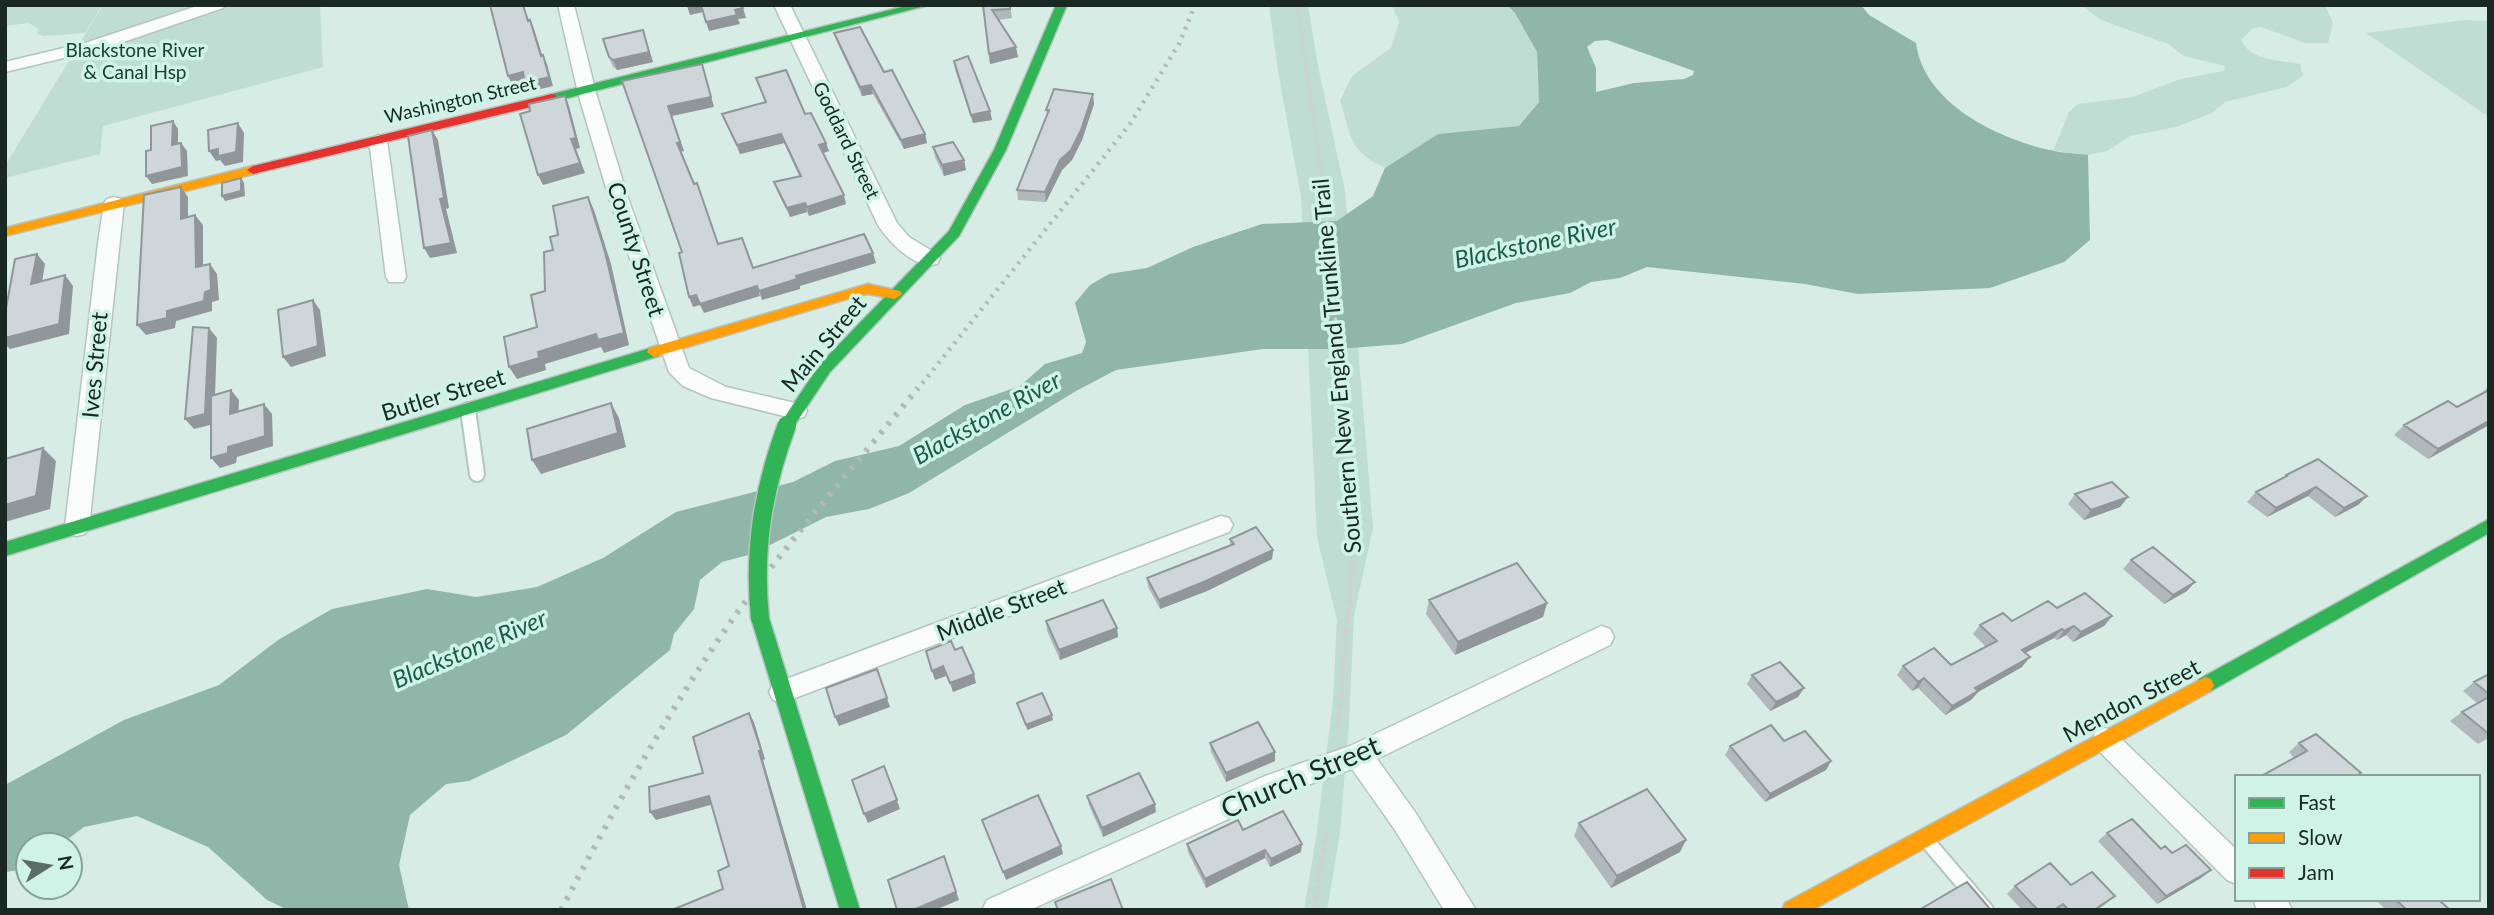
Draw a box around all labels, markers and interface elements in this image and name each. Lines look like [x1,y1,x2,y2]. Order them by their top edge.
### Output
park label: Blackstone River & Canal Hsp [66,38,204,83]
street label: Washington Street [382,70,538,128]
street label: Goddard Street [809,78,885,202]
street label: Southern New England Trunkline Trail [1306,177,1366,555]
street label: County Street [602,178,672,320]
water label: Blackstone River [1452,211,1619,273]
street label: Main Street [775,289,872,397]
street label: Ives Street [75,310,113,419]
street label: Butler Street [378,362,509,426]
water label: Blackstone River [907,364,1066,470]
street label: Middle Street [932,571,1070,647]
water label: Blackstone River [388,602,551,693]
street label: Mendon Street [2058,652,2205,748]
street label: Church Street [1215,727,1385,825]
legend [2235,775,2480,901]
text: Fast [2298,789,2336,814]
text: Slow [2298,824,2343,849]
north arrow [14,831,84,901]
text: N [53,853,79,872]
text: Jam [2298,859,2334,884]

